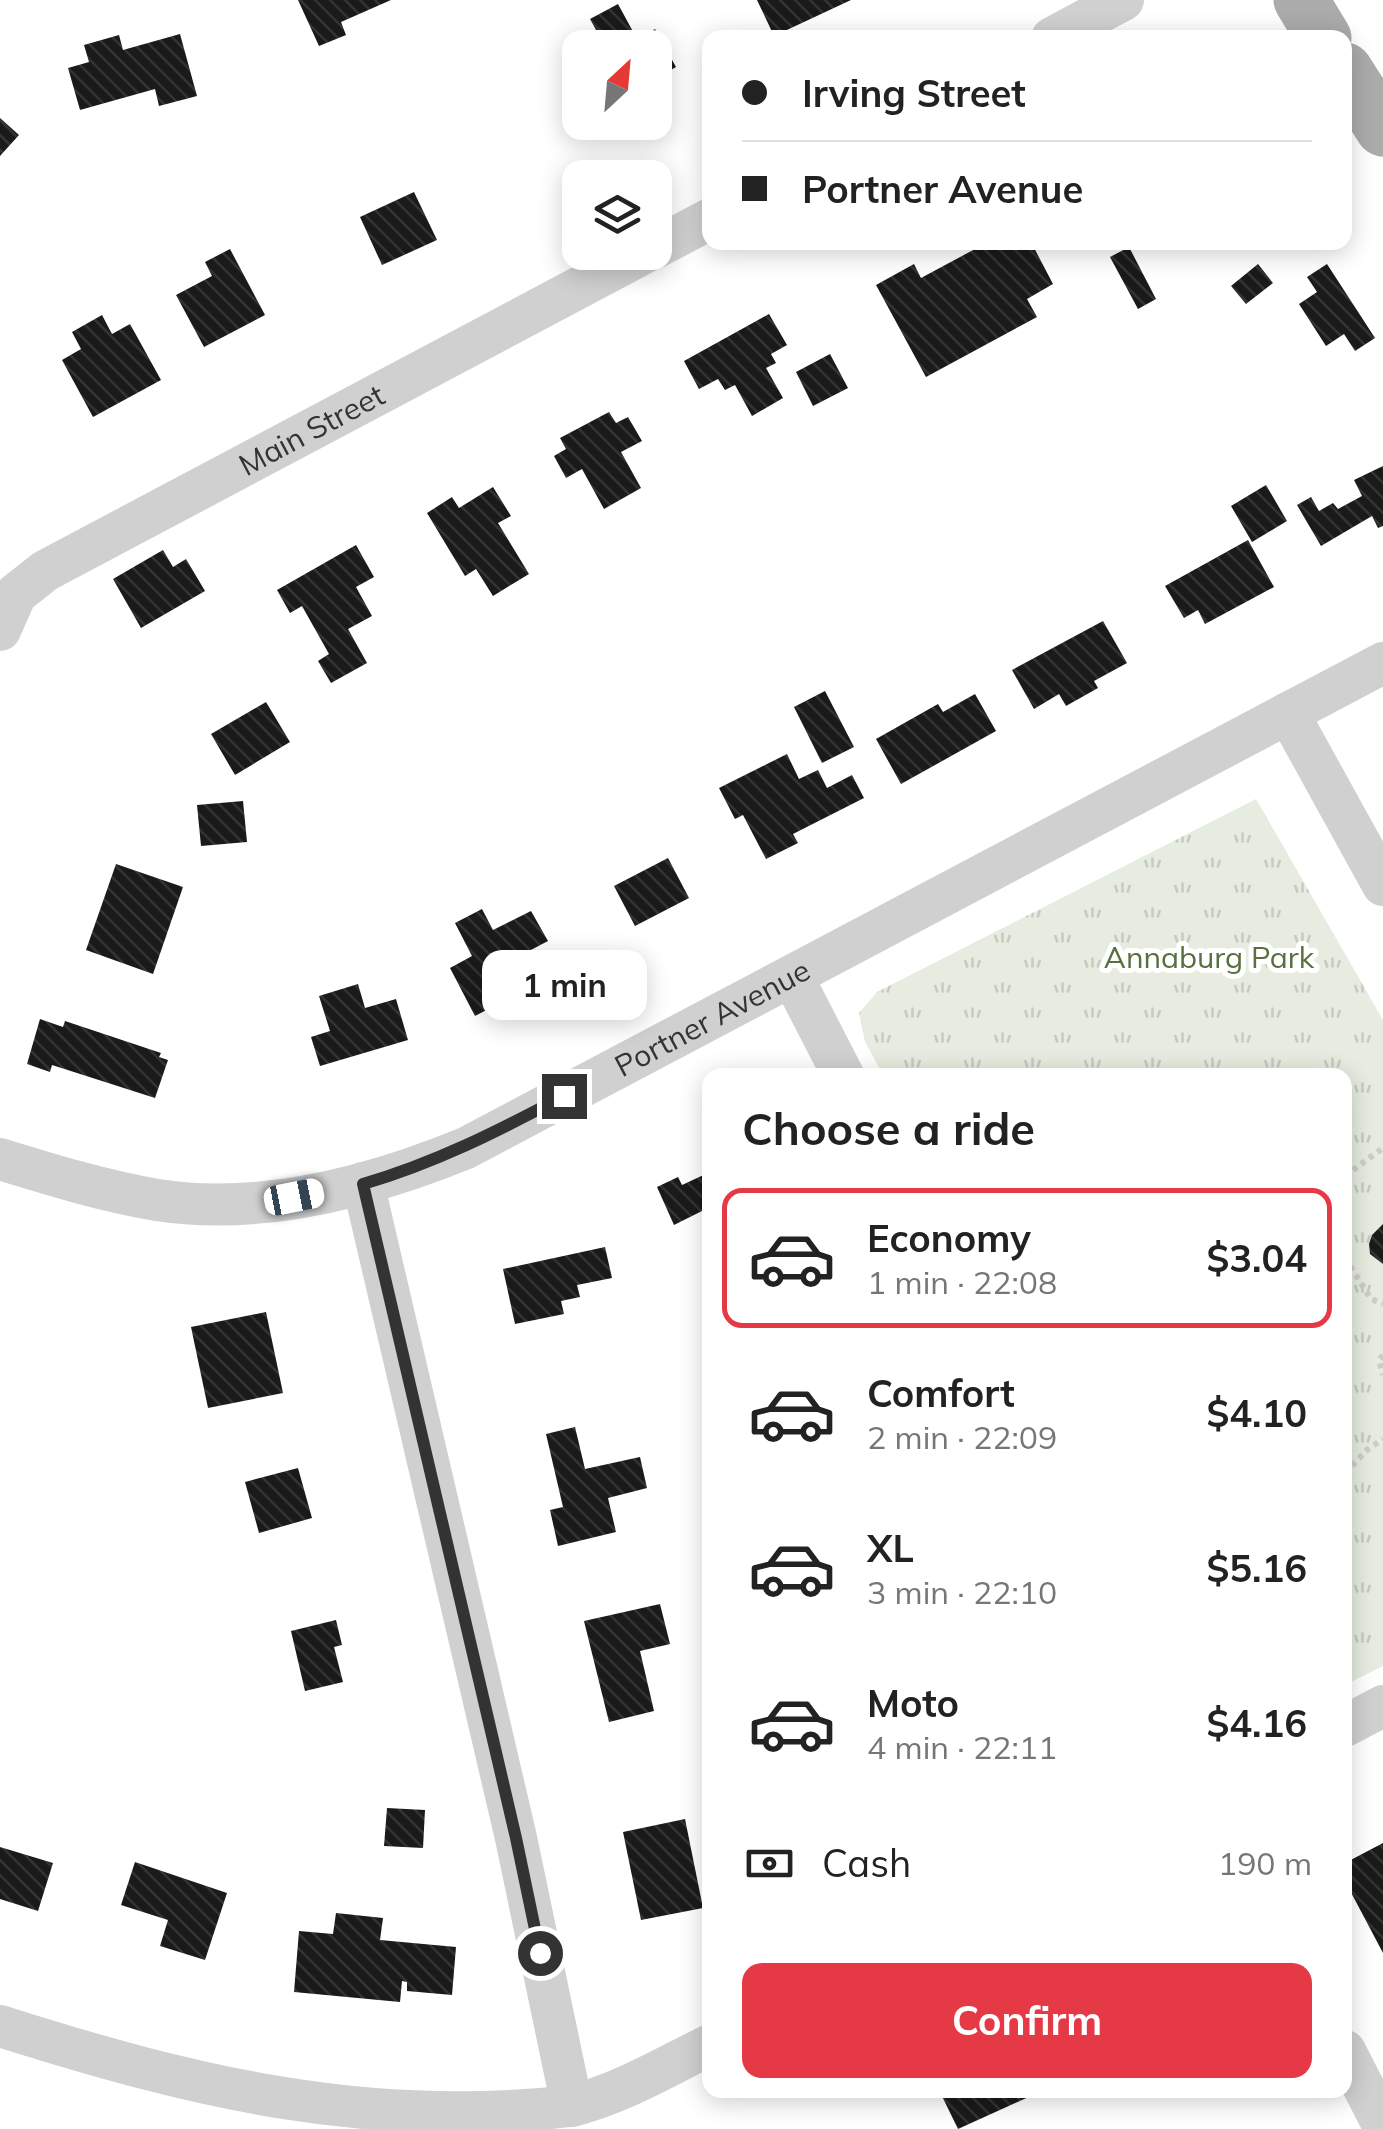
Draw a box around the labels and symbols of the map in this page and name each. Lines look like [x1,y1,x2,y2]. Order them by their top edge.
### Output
north arrow [562,30,672,140]
street label: Main Street [232,375,391,484]
park label: Annaburg Park [1104,938,1315,976]
callout: 1 min [482,951,646,1021]
street label: Portner Avenue [608,951,816,1085]
route end [542,1074,587,1119]
car [262,1177,326,1217]
route start [518,1931,563,1976]

